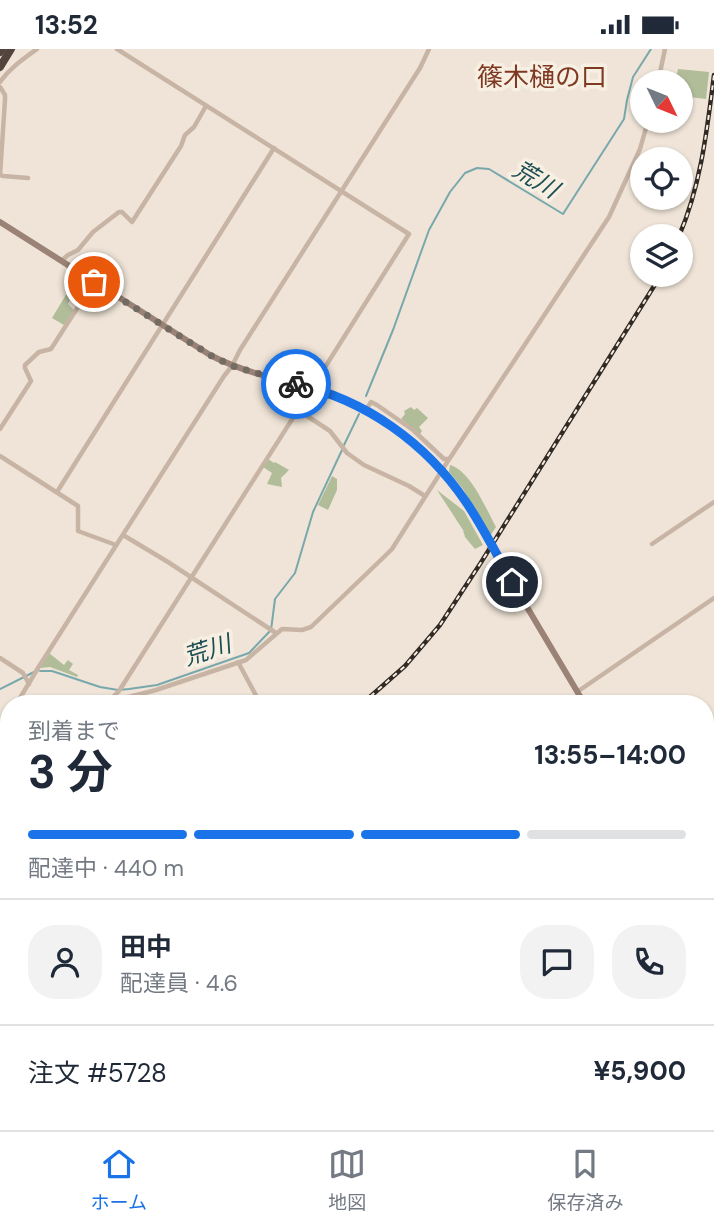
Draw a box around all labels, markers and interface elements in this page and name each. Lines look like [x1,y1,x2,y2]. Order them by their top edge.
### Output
text: 13:52 [35,8,98,42]
district label: 篠木樋の口 [477,60,607,94]
north arrow [630,70,693,133]
map controls [630,70,693,287]
button: locate [630,147,693,210]
water label: 荒川 [507,153,567,206]
button: layers [630,224,693,287]
pin [64,252,124,312]
icon: bag [75,263,113,301]
courier [261,349,331,419]
icon: bike [277,365,315,403]
pin [482,552,542,612]
icon: home [493,563,531,601]
water label: 荒川 [179,627,237,672]
text: 到着まで [28,716,120,746]
text: 13:55–14:00 [534,738,686,772]
text: 3 分 [28,742,113,802]
text: 配達中 · 440 m [28,853,184,883]
button: person [28,925,102,999]
button: chat [520,925,594,999]
button: phone [612,925,686,999]
text: 田中 [120,930,172,964]
text: 配達員 · 4.6 [120,968,238,998]
text: ¥5,900 [593,1054,686,1088]
text: 注文 #5728 [28,1056,167,1090]
tab: ホーム [91,1145,147,1215]
tab: 地図 [328,1145,366,1215]
tab: 保存済み [547,1145,623,1215]

